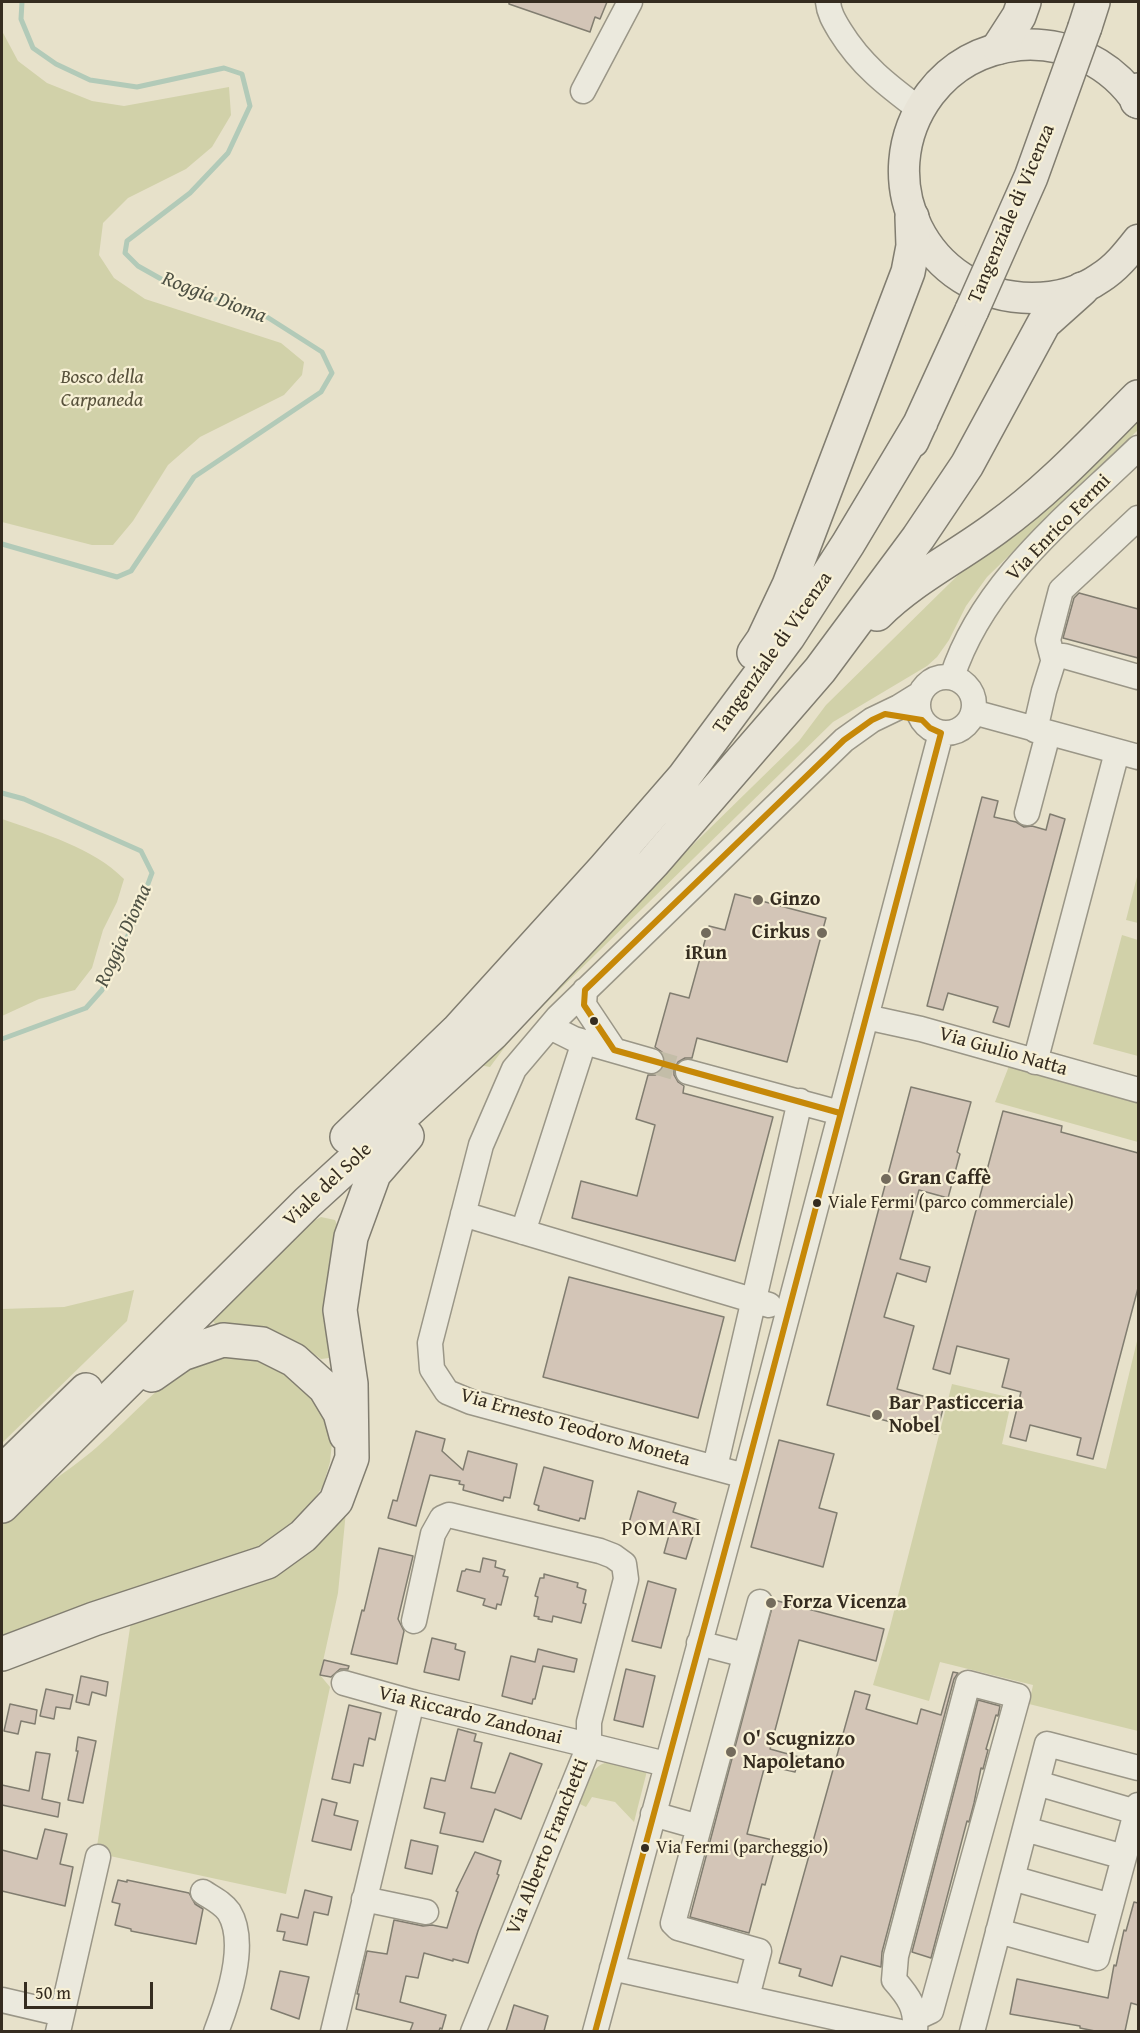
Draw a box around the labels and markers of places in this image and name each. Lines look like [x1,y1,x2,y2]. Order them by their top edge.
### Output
place label: Ginzo [770,888,820,912]
marker: Ginzo [751,893,765,907]
place label: Cirkus [752,921,810,945]
marker: iRun [699,926,713,940]
marker: Cirkus [815,926,829,940]
place label: iRun [685,942,727,966]
unlabelled marker [588,1015,600,1027]
place label: Gran Caffè [898,1167,991,1191]
marker: Gran Caffè [879,1172,893,1186]
place label: Viale Fermi (parco commerciale) [828,1192,1074,1214]
marker: Viale Fermi (parco commerciale) [811,1197,823,1209]
place label: Bar Pasticceria Nobel [889,1392,1023,1439]
marker: Bar Pasticceria Nobel [870,1408,884,1422]
place label: Forza Vicenza [783,1591,907,1615]
marker: Forza Vicenza [764,1596,778,1610]
place label: O' Scugnizzo Napoletano [743,1728,855,1775]
marker: O' Scugnizzo Napoletano [724,1745,738,1759]
place label: Via Fermi (parcheggio) [656,1837,828,1859]
marker: Via Fermi (parcheggio) [639,1842,651,1854]

